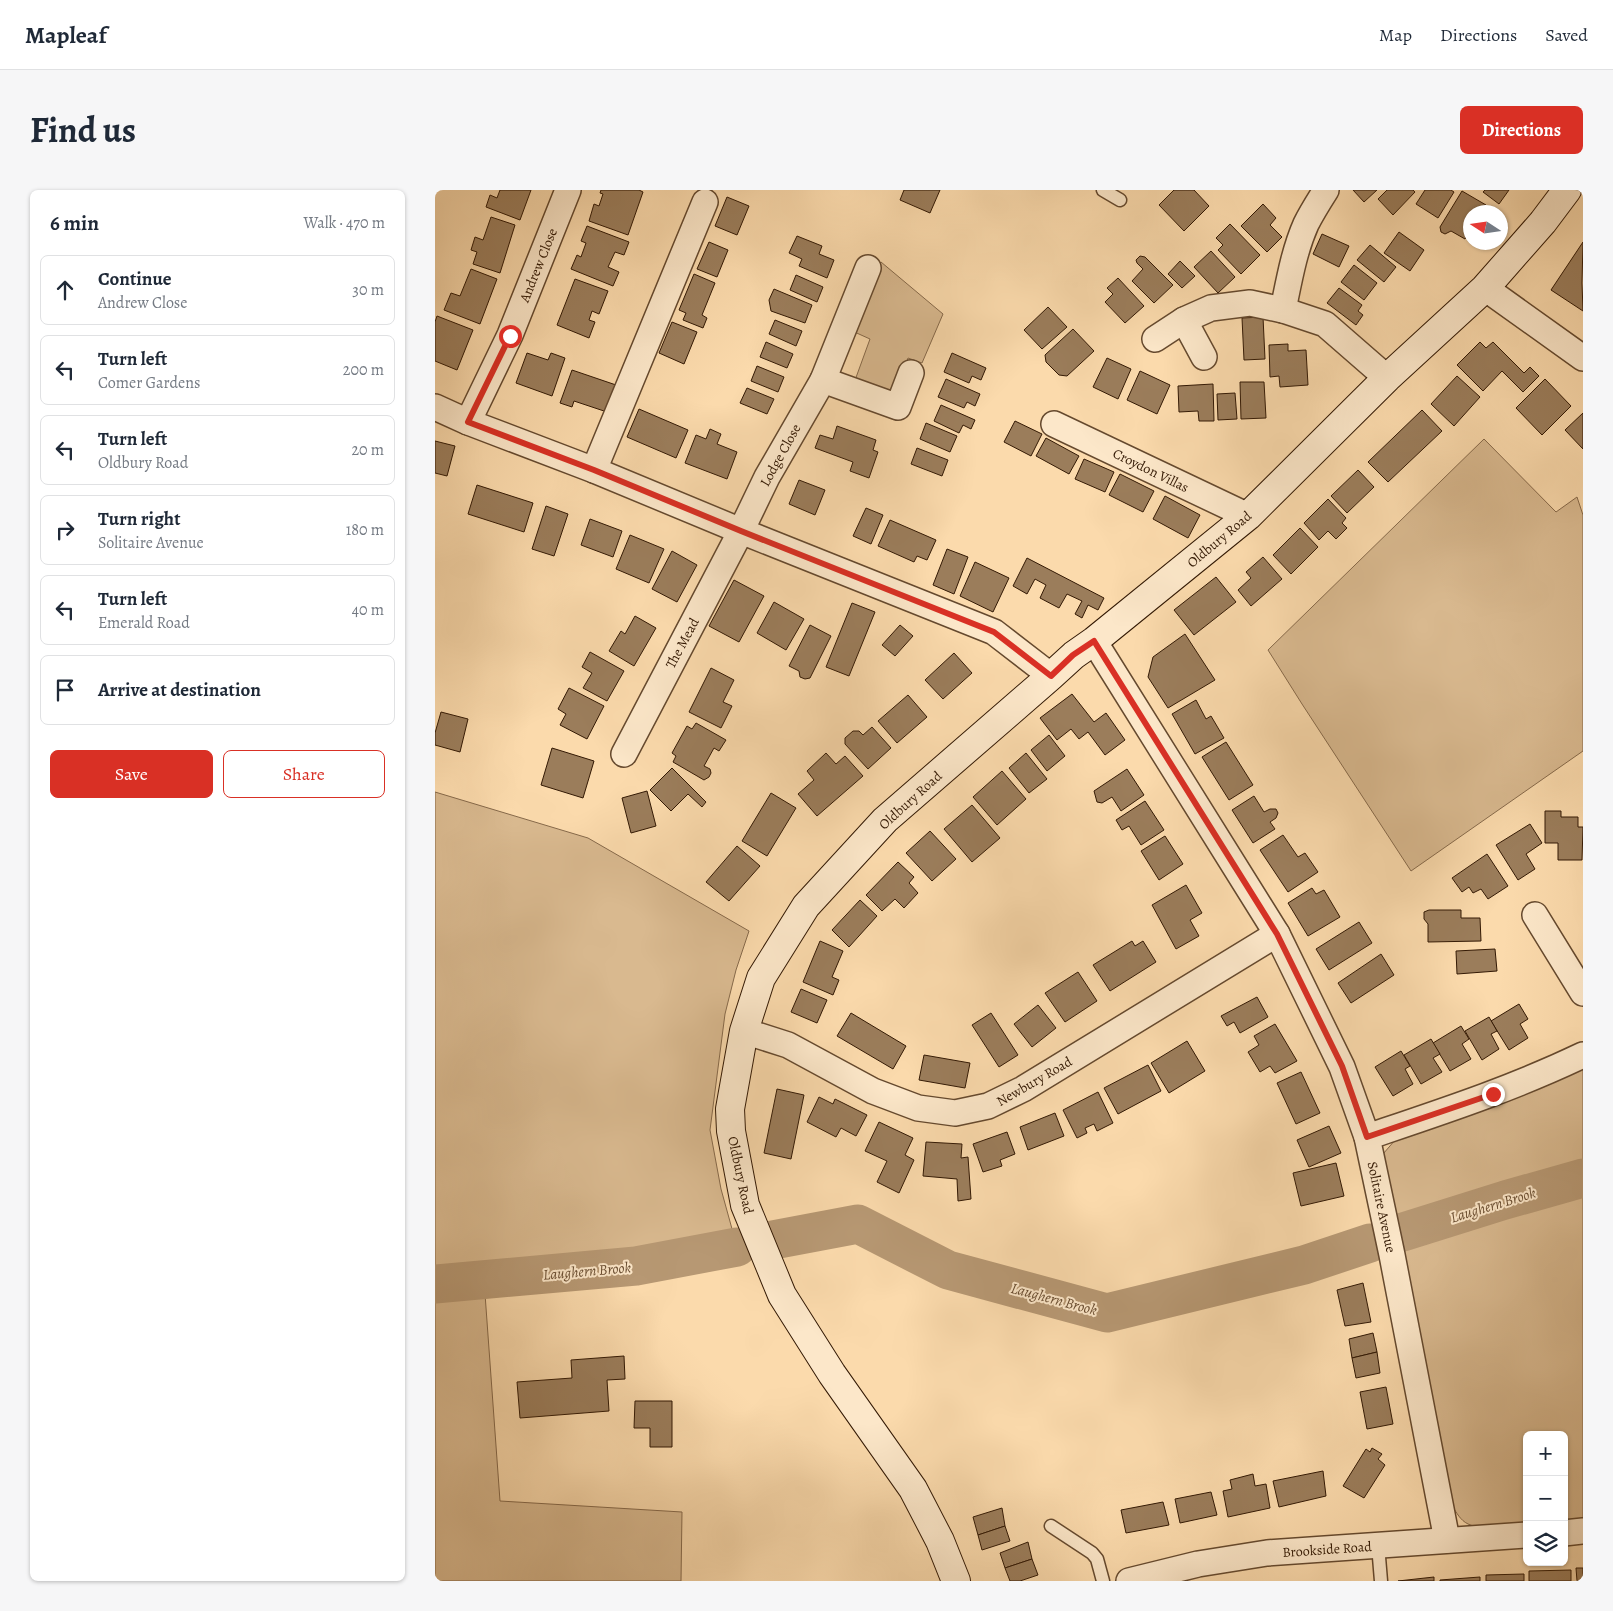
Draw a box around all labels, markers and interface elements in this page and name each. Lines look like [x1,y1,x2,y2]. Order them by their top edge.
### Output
text: Mapleaf [25,19,107,51]
text: Map [1379,23,1412,47]
text: Directions [1440,23,1517,47]
text: Saved [1545,23,1588,47]
text: Find us [30,106,136,154]
button: Directions [1460,106,1583,154]
north arrow [1463,205,1508,250]
text: 6 min [50,209,99,237]
text: Walk · 470 m [304,212,385,234]
street label: Andrew Close [515,225,562,306]
text: Continue [98,266,172,292]
icon: ahead [51,276,79,304]
text: 30 m [352,279,384,301]
text: Andrew Close [98,292,187,314]
route start [499,325,522,348]
text: Turn left [98,346,167,372]
icon: left [51,356,79,384]
text: 200 m [343,359,384,381]
text: Comer Gardens [98,372,200,394]
street label: Lodge Close [755,421,805,490]
text: Turn left [98,426,167,452]
icon: left [51,436,79,464]
text: 20 m [351,439,384,461]
street label: Croydon Villas [1110,444,1192,497]
text: Oldbury Road [98,452,188,474]
text: Turn right [98,506,180,532]
street label: Oldbury Road [1183,506,1256,572]
icon: right [51,516,79,544]
text: 180 m [346,519,384,541]
text: Solitaire Avenue [98,532,204,554]
text: Turn left [98,586,167,612]
icon: left [51,596,79,624]
text: 40 m [352,599,384,621]
text: Emerald Road [98,612,190,634]
street label: The Mead [661,614,704,672]
icon: arrive [51,676,79,704]
text: Arrive at destination [98,677,261,703]
button: Save [50,750,213,798]
button: Share [223,750,385,798]
street label: Oldbury Road [875,767,946,834]
street label: Newbury Road [993,1052,1076,1111]
route end [1482,1083,1505,1106]
street label: Oldbury Road [723,1134,758,1216]
street label: Solitaire Avenue [1363,1160,1400,1254]
water label: Laughern Brook [1448,1182,1538,1227]
water label: Laughern Brook [542,1257,632,1285]
water label: Laughern Brook [1009,1278,1100,1320]
map controls [1523,1431,1568,1566]
button: + [1523,1431,1568,1476]
button: − [1523,1476,1568,1521]
button: layers [1523,1521,1568,1566]
street label: Brookside Road [1282,1537,1373,1562]

